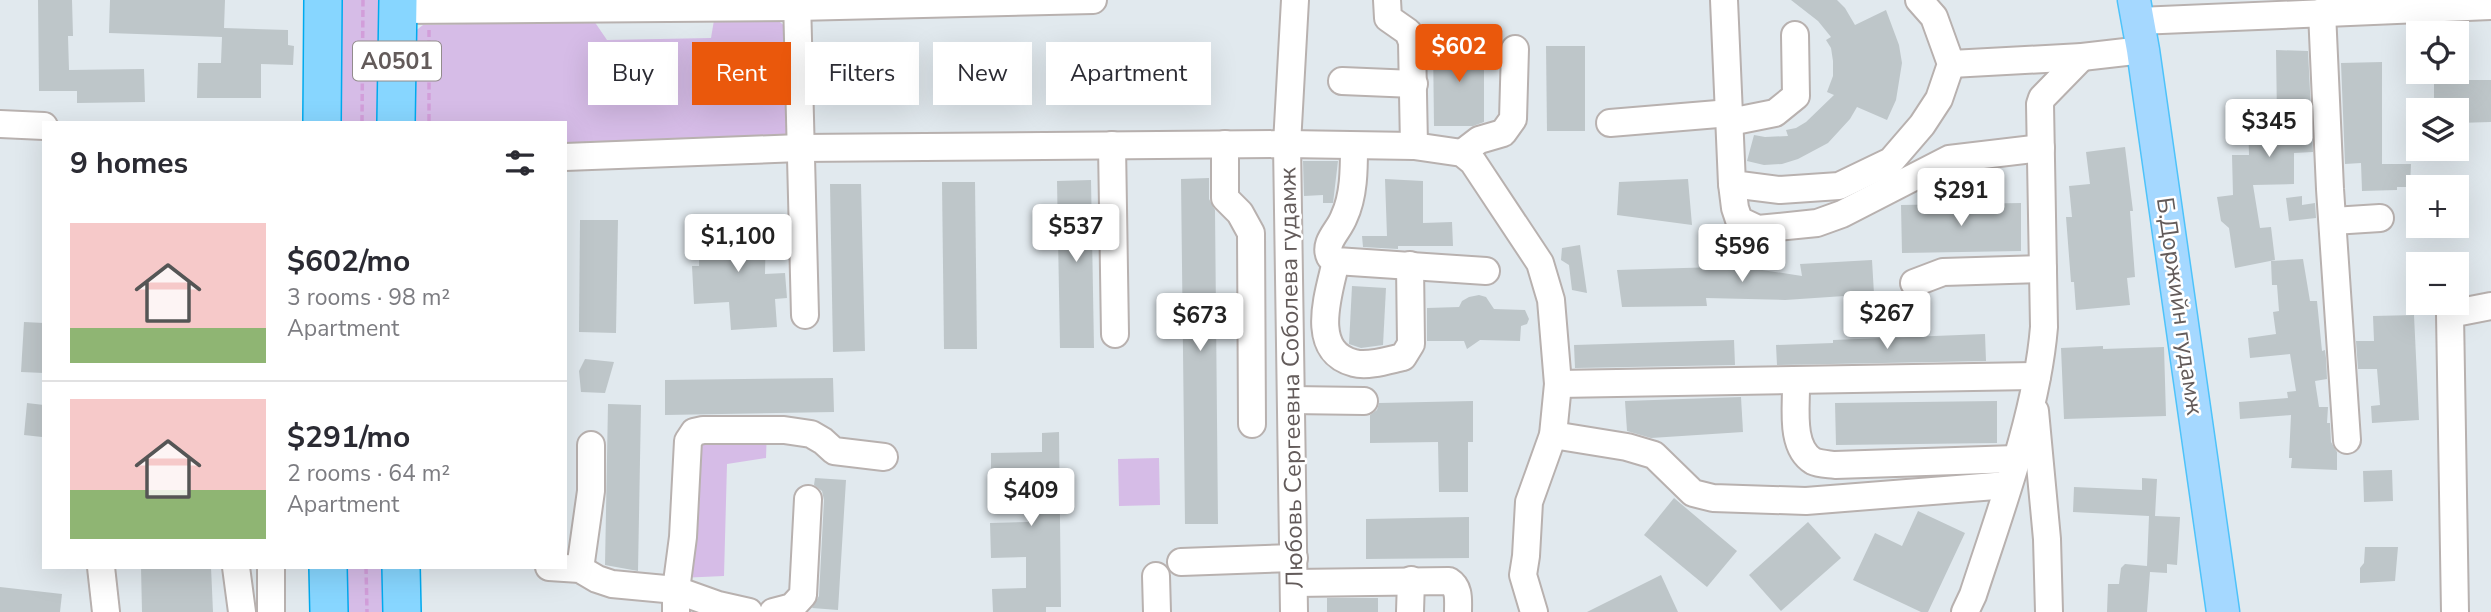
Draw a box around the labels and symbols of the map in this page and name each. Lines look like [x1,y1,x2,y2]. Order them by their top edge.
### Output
pin: $602 [1418,24,1500,84]
road number: A0501 [353,41,441,80]
pin: $345 [2228,100,2310,159]
street label: Любовь Сергеевна Соболева гудамж [1271,167,1311,589]
pin: $291 [1920,168,2002,228]
street label: Б.Доржийн гудамж [2149,195,2211,417]
pin: $537 [1035,204,1117,264]
pin: $1,100 [681,215,795,274]
pin: $596 [1701,224,1783,284]
pin: $267 [1846,292,1928,351]
pin: $673 [1159,294,1241,353]
pin: $409 [990,468,1072,528]

